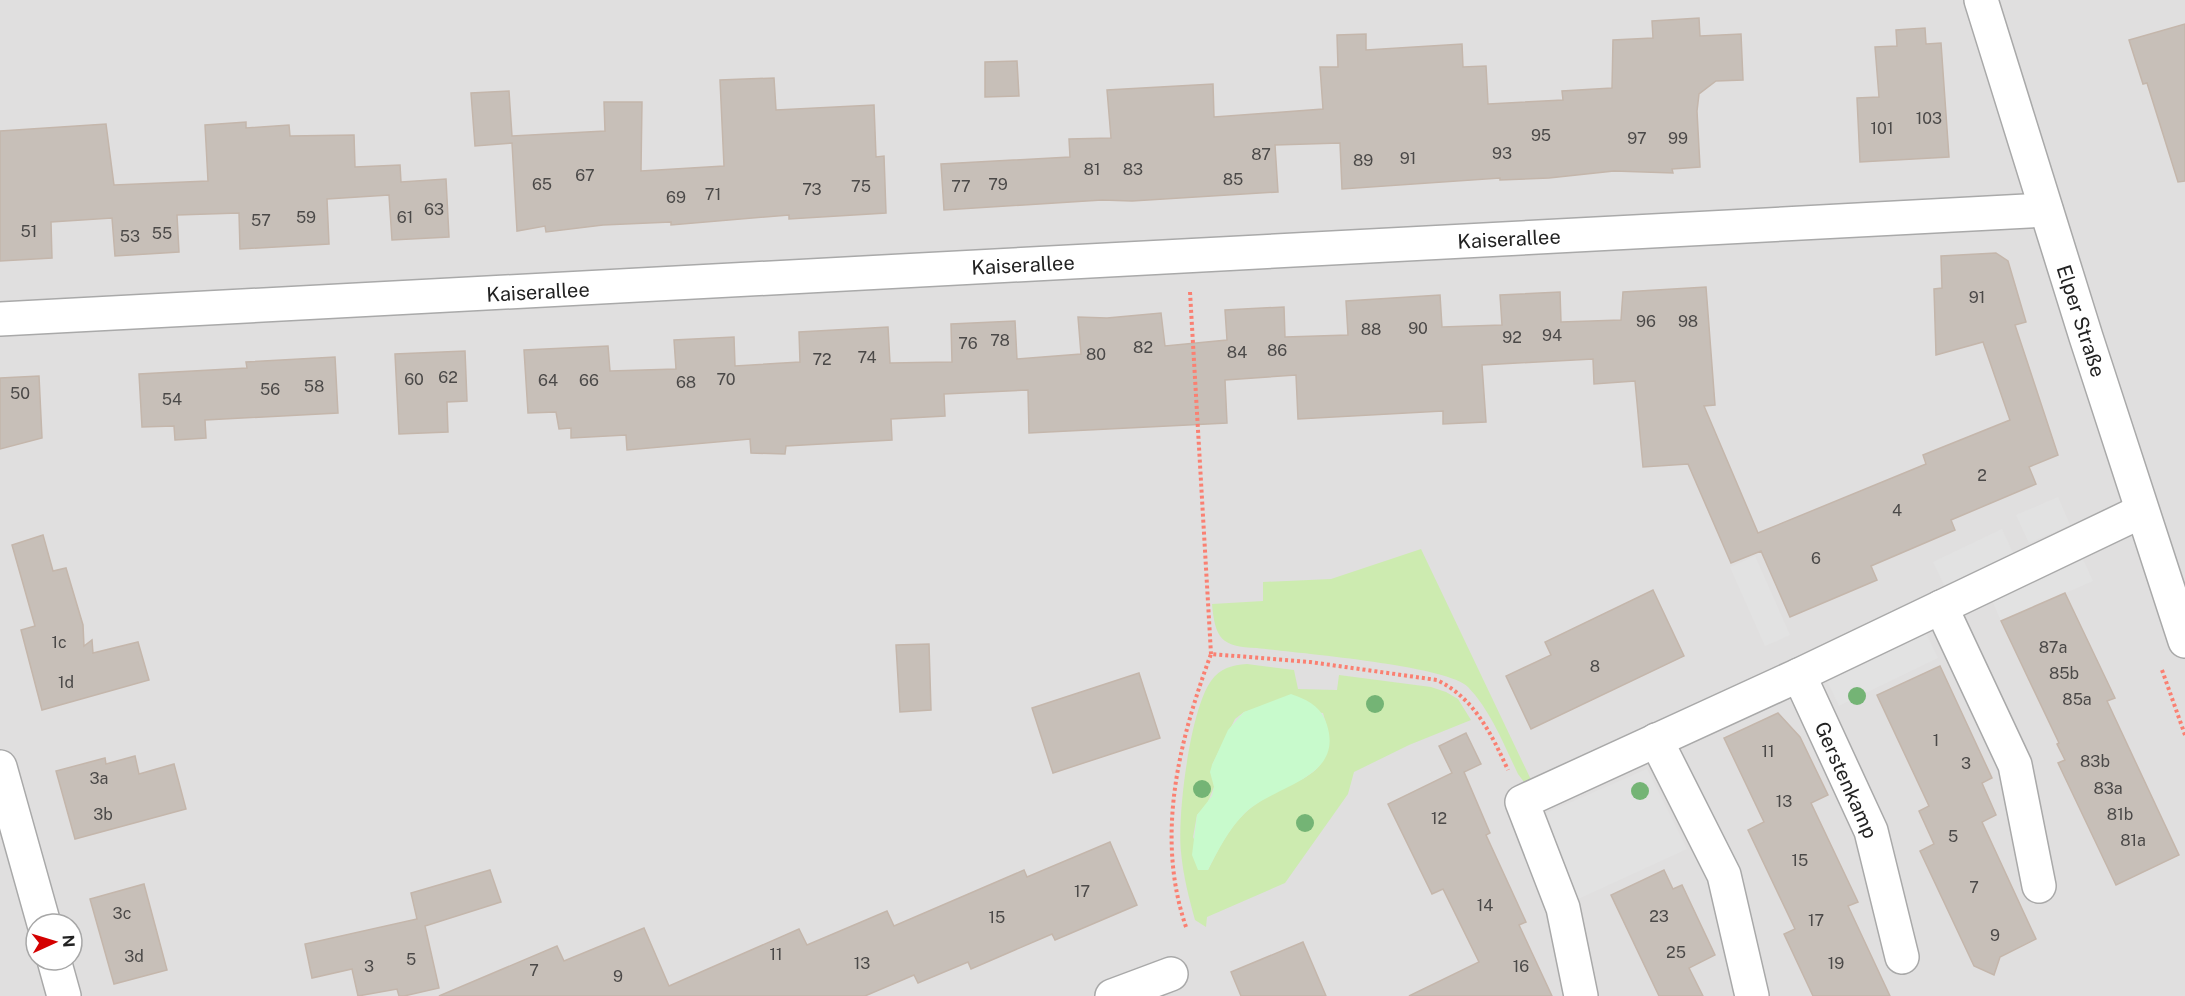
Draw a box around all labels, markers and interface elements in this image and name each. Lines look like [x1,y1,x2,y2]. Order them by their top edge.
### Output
house number: 103 [1916,109,1942,128]
house number: 101 [1871,119,1893,138]
house number: 95 [1531,126,1551,145]
house number: 97 [1627,129,1647,148]
house number: 99 [1668,129,1688,148]
house number: 93 [1492,144,1512,163]
house number: 87 [1251,145,1271,164]
house number: 91 [1400,149,1416,168]
house number: 89 [1353,151,1373,170]
house number: 81 [1084,160,1100,179]
house number: 83 [1123,160,1143,179]
house number: 67 [575,166,595,185]
house number: 85 [1223,170,1243,189]
house number: 65 [532,175,552,194]
house number: 79 [988,175,1008,194]
house number: 75 [851,177,871,196]
house number: 77 [951,177,971,196]
house number: 73 [802,180,822,199]
house number: 71 [705,185,721,204]
house number: 69 [666,188,686,207]
house number: 63 [424,200,444,219]
house number: 59 [296,208,316,227]
house number: 61 [397,208,413,227]
house number: 57 [251,211,271,230]
house number: 51 [21,222,37,241]
house number: 55 [152,224,172,243]
street label: Kaiserallee [1457,224,1561,254]
house number: 53 [120,227,140,246]
street label: Kaiserallee [971,250,1075,280]
street label: Elper Straße [2052,262,2110,380]
street label: Kaiserallee [486,277,590,307]
house number: 91 [1969,288,1985,307]
house number: 96 [1636,312,1656,331]
house number: 98 [1678,312,1698,331]
house number: 90 [1408,319,1428,338]
house number: 88 [1361,320,1381,339]
house number: 94 [1542,326,1562,345]
house number: 92 [1502,328,1522,347]
house number: 78 [990,331,1010,350]
house number: 76 [958,334,978,353]
house number: 82 [1133,338,1153,357]
house number: 86 [1267,341,1287,360]
house number: 84 [1227,343,1247,362]
house number: 80 [1086,345,1106,364]
house number: 74 [857,348,877,367]
house number: 72 [812,350,832,369]
house number: 62 [438,368,458,387]
house number: 60 [404,370,424,389]
house number: 70 [716,370,736,389]
house number: 64 [538,371,558,390]
house number: 66 [579,371,599,390]
house number: 68 [676,373,696,392]
house number: 58 [304,377,324,396]
house number: 56 [260,380,280,399]
house number: 50 [10,384,30,403]
house number: 54 [162,390,182,409]
house number: 2 [1977,466,1987,485]
house number: 4 [1892,501,1902,520]
house number: 6 [1811,549,1821,568]
house number: 1c [51,633,67,652]
house number: 87a [2039,638,2067,657]
house number: 8 [1590,657,1600,676]
house number: 85b [2049,664,2079,683]
house number: 1d [58,673,74,692]
house number: 85a [2062,690,2092,709]
street label: Gerstenkamp [1810,718,1882,842]
house number: 1 [1933,731,1939,750]
house number: 11 [1761,742,1775,761]
house number: 83b [2080,752,2110,771]
house number: 3 [1961,754,1971,773]
house number: 3a [90,769,108,788]
house number: 83a [2093,779,2123,798]
house number: 13 [1776,792,1792,811]
house number: 3b [93,805,113,824]
house number: 81b [2107,805,2133,824]
house number: 12 [1431,809,1447,828]
house number: 5 [1948,827,1958,846]
house number: 81a [2120,831,2146,850]
house number: 15 [1792,851,1808,870]
house number: 7 [1969,878,1979,897]
house number: 17 [1074,882,1090,901]
house number: 14 [1477,896,1493,915]
house number: 3c [113,904,131,923]
house number: 23 [1649,907,1669,926]
house number: 15 [989,908,1005,927]
house number: 17 [1808,911,1824,930]
north arrow [24,912,84,972]
house number: 9 [1990,926,2000,945]
text: N [59,934,78,948]
house number: 25 [1666,943,1686,962]
house number: 11 [769,945,783,964]
house number: 3d [124,947,144,966]
house number: 5 [406,950,416,969]
house number: 13 [854,954,870,973]
house number: 19 [1828,954,1844,973]
house number: 3 [364,957,374,976]
house number: 16 [1513,957,1529,976]
house number: 7 [529,961,539,980]
house number: 9 [613,967,623,986]

